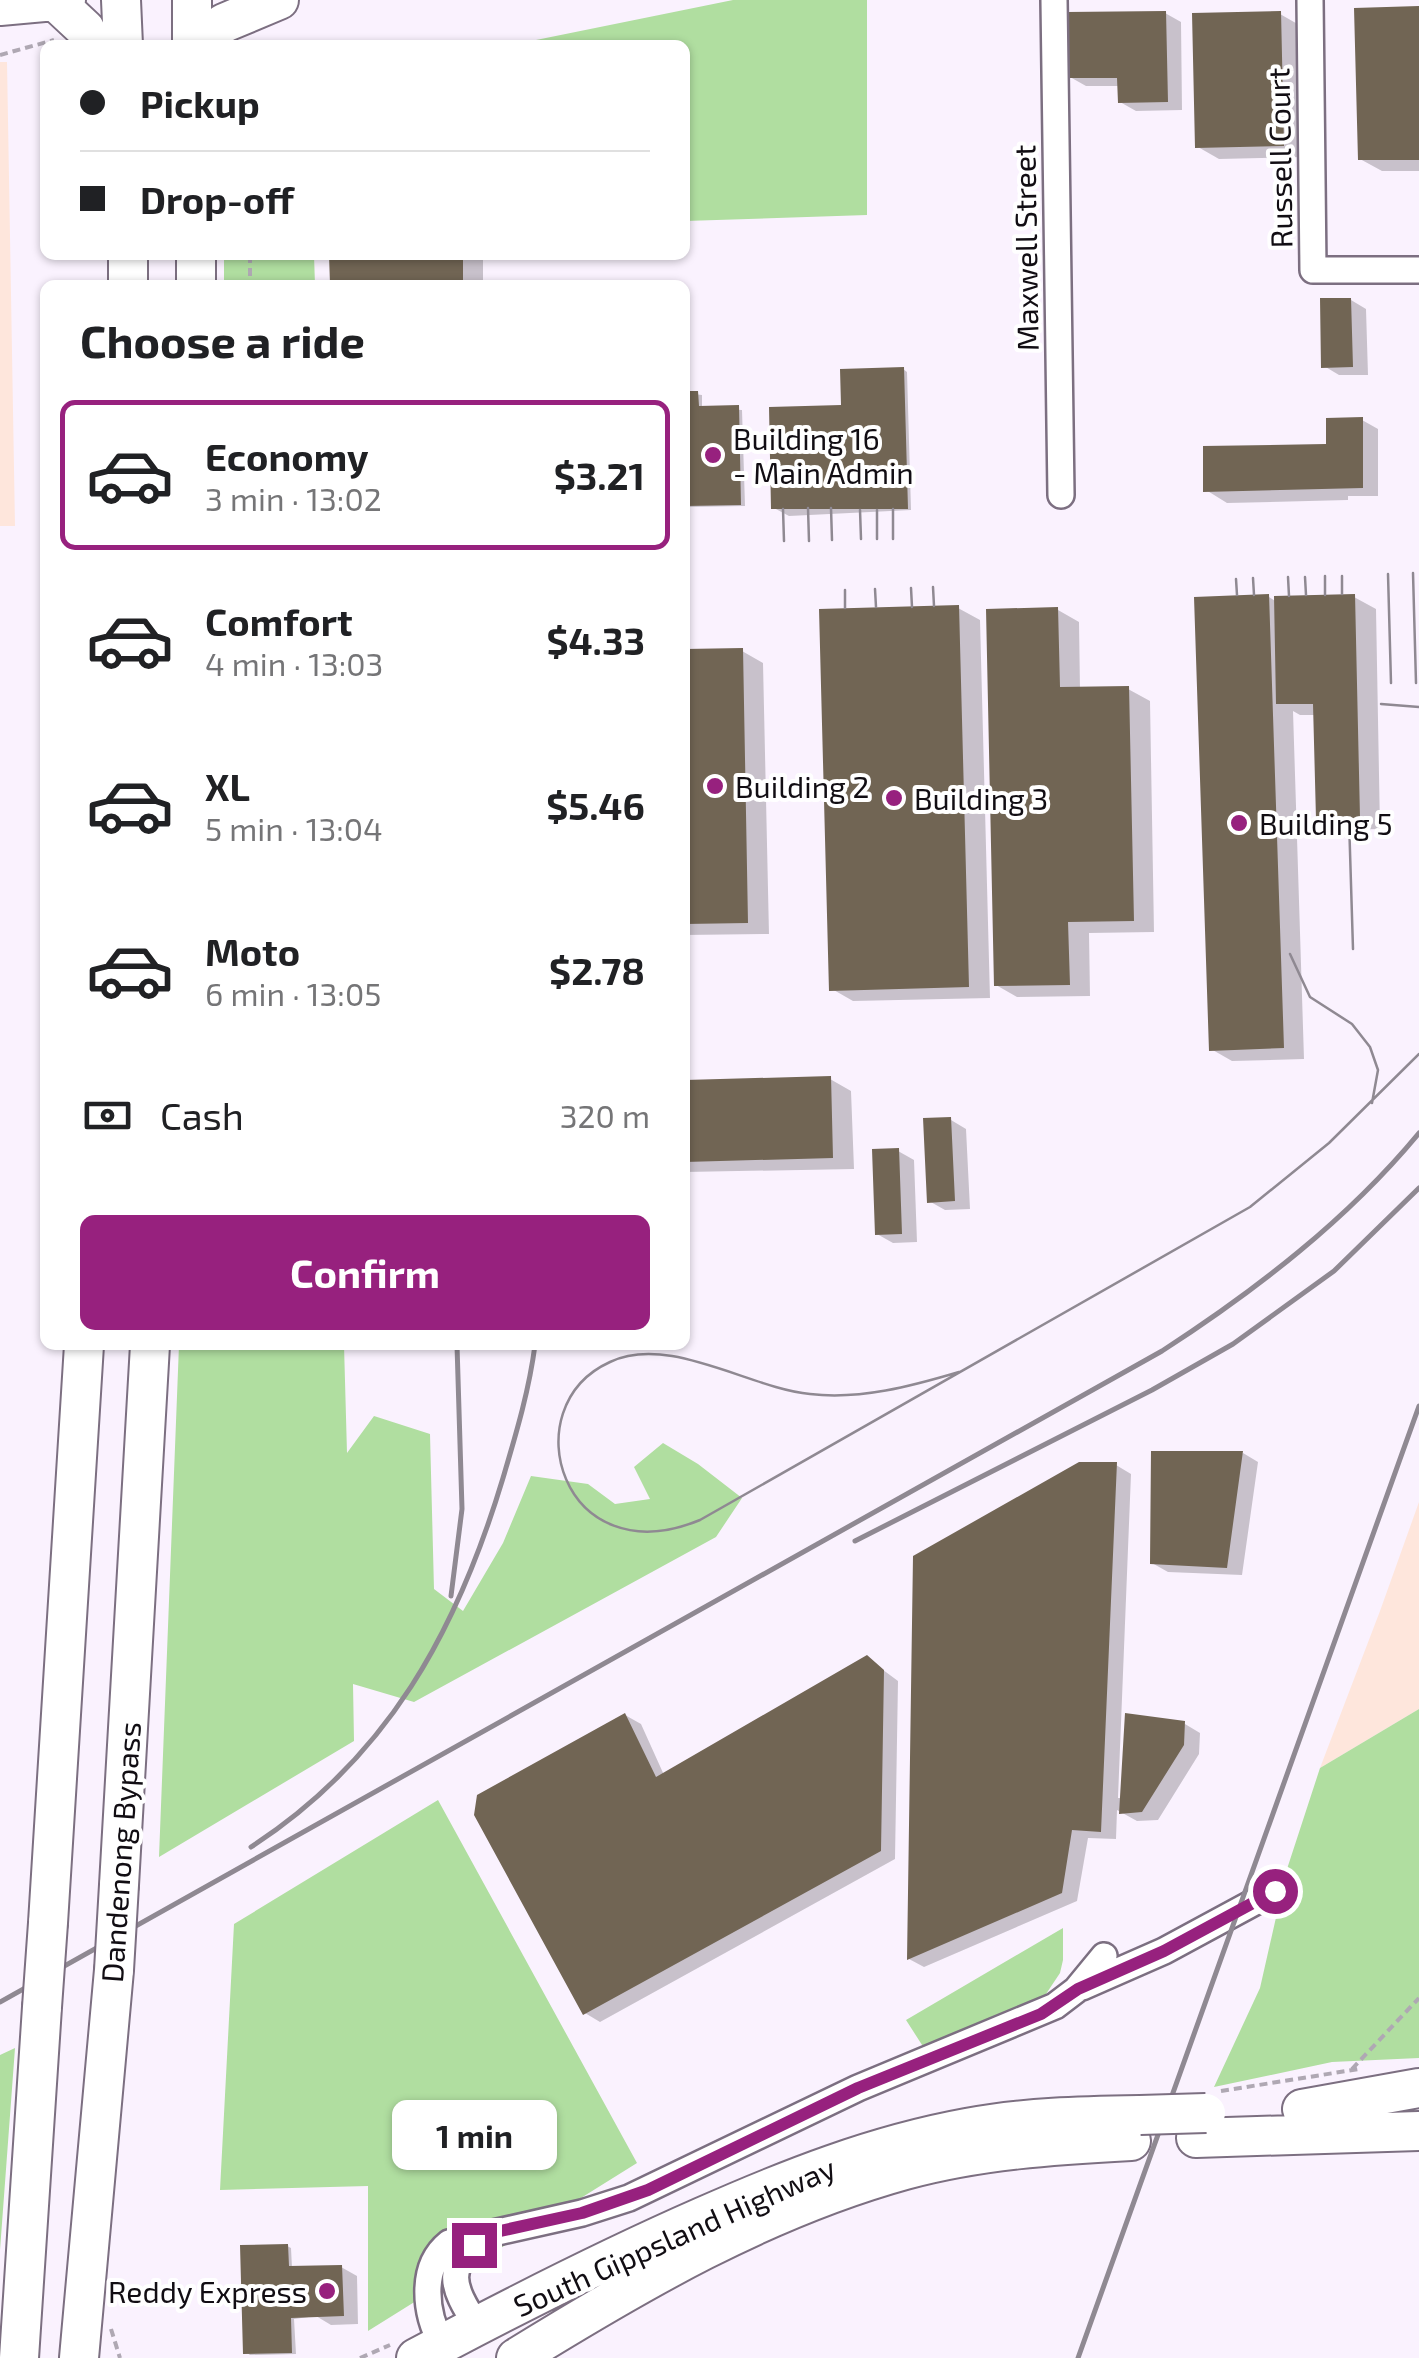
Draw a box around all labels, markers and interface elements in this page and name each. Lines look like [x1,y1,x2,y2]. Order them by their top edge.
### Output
street label: Russell Court [1259,67,1299,249]
text: Pickup [140,80,260,126]
street label: Maxwell Street [1005,144,1045,352]
text: Drop-off [140,176,294,222]
text: Choose a ride [80,313,365,367]
place label: Building 16 - Main Admin [733,420,914,490]
icon: car [85,430,175,520]
text: Economy [205,433,369,479]
marker: Building 16 - Main Admin [702,444,724,466]
text: $3.21 [554,452,645,498]
text: 3 min · 13:02 [205,479,382,517]
icon: car [85,595,175,685]
text: Comfort [205,598,353,644]
text: $4.33 [546,617,645,663]
text: 4 min · 13:03 [205,644,383,682]
icon: car [85,760,175,850]
text: XL [205,763,250,809]
place label: Building 2 [735,768,869,804]
marker: Building 2 [704,775,726,797]
place label: Building 3 [914,780,1048,816]
text: $5.46 [546,782,645,828]
marker: Building 3 [883,787,905,809]
place label: Building 5 [1259,805,1393,841]
text: 5 min · 13:04 [205,809,383,847]
marker: Building 5 [1228,812,1250,834]
icon: car [85,925,175,1015]
text: Moto [205,928,300,974]
text: $2.78 [549,947,645,993]
text: 6 min · 13:05 [205,974,381,1012]
icon: cash [80,1088,135,1143]
text: Cash [160,1092,244,1138]
text: 320 m [560,1096,650,1134]
button: Confirm [80,1215,650,1330]
street label: Dandenong Bypass [93,1720,147,1984]
route start [1253,1869,1298,1914]
callout: 1 min [392,2100,556,2170]
text: 1 min [436,2116,513,2154]
street label: South Gippsland Highway [508,2149,840,2323]
route end [452,2223,497,2268]
place label: Reddy Express [108,2273,307,2309]
marker: Reddy Express [316,2280,338,2302]

